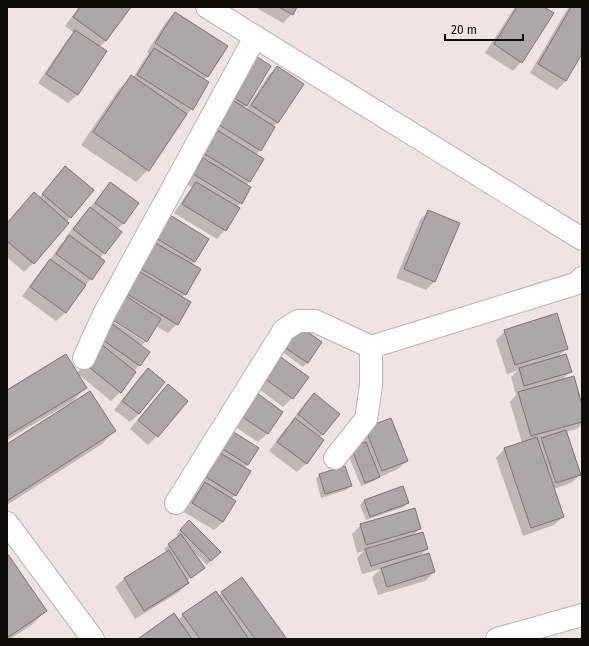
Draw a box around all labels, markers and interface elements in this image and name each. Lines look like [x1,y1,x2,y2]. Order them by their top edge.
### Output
scale bar [445,16,523,42]
text: 20 m [451,23,477,37]

